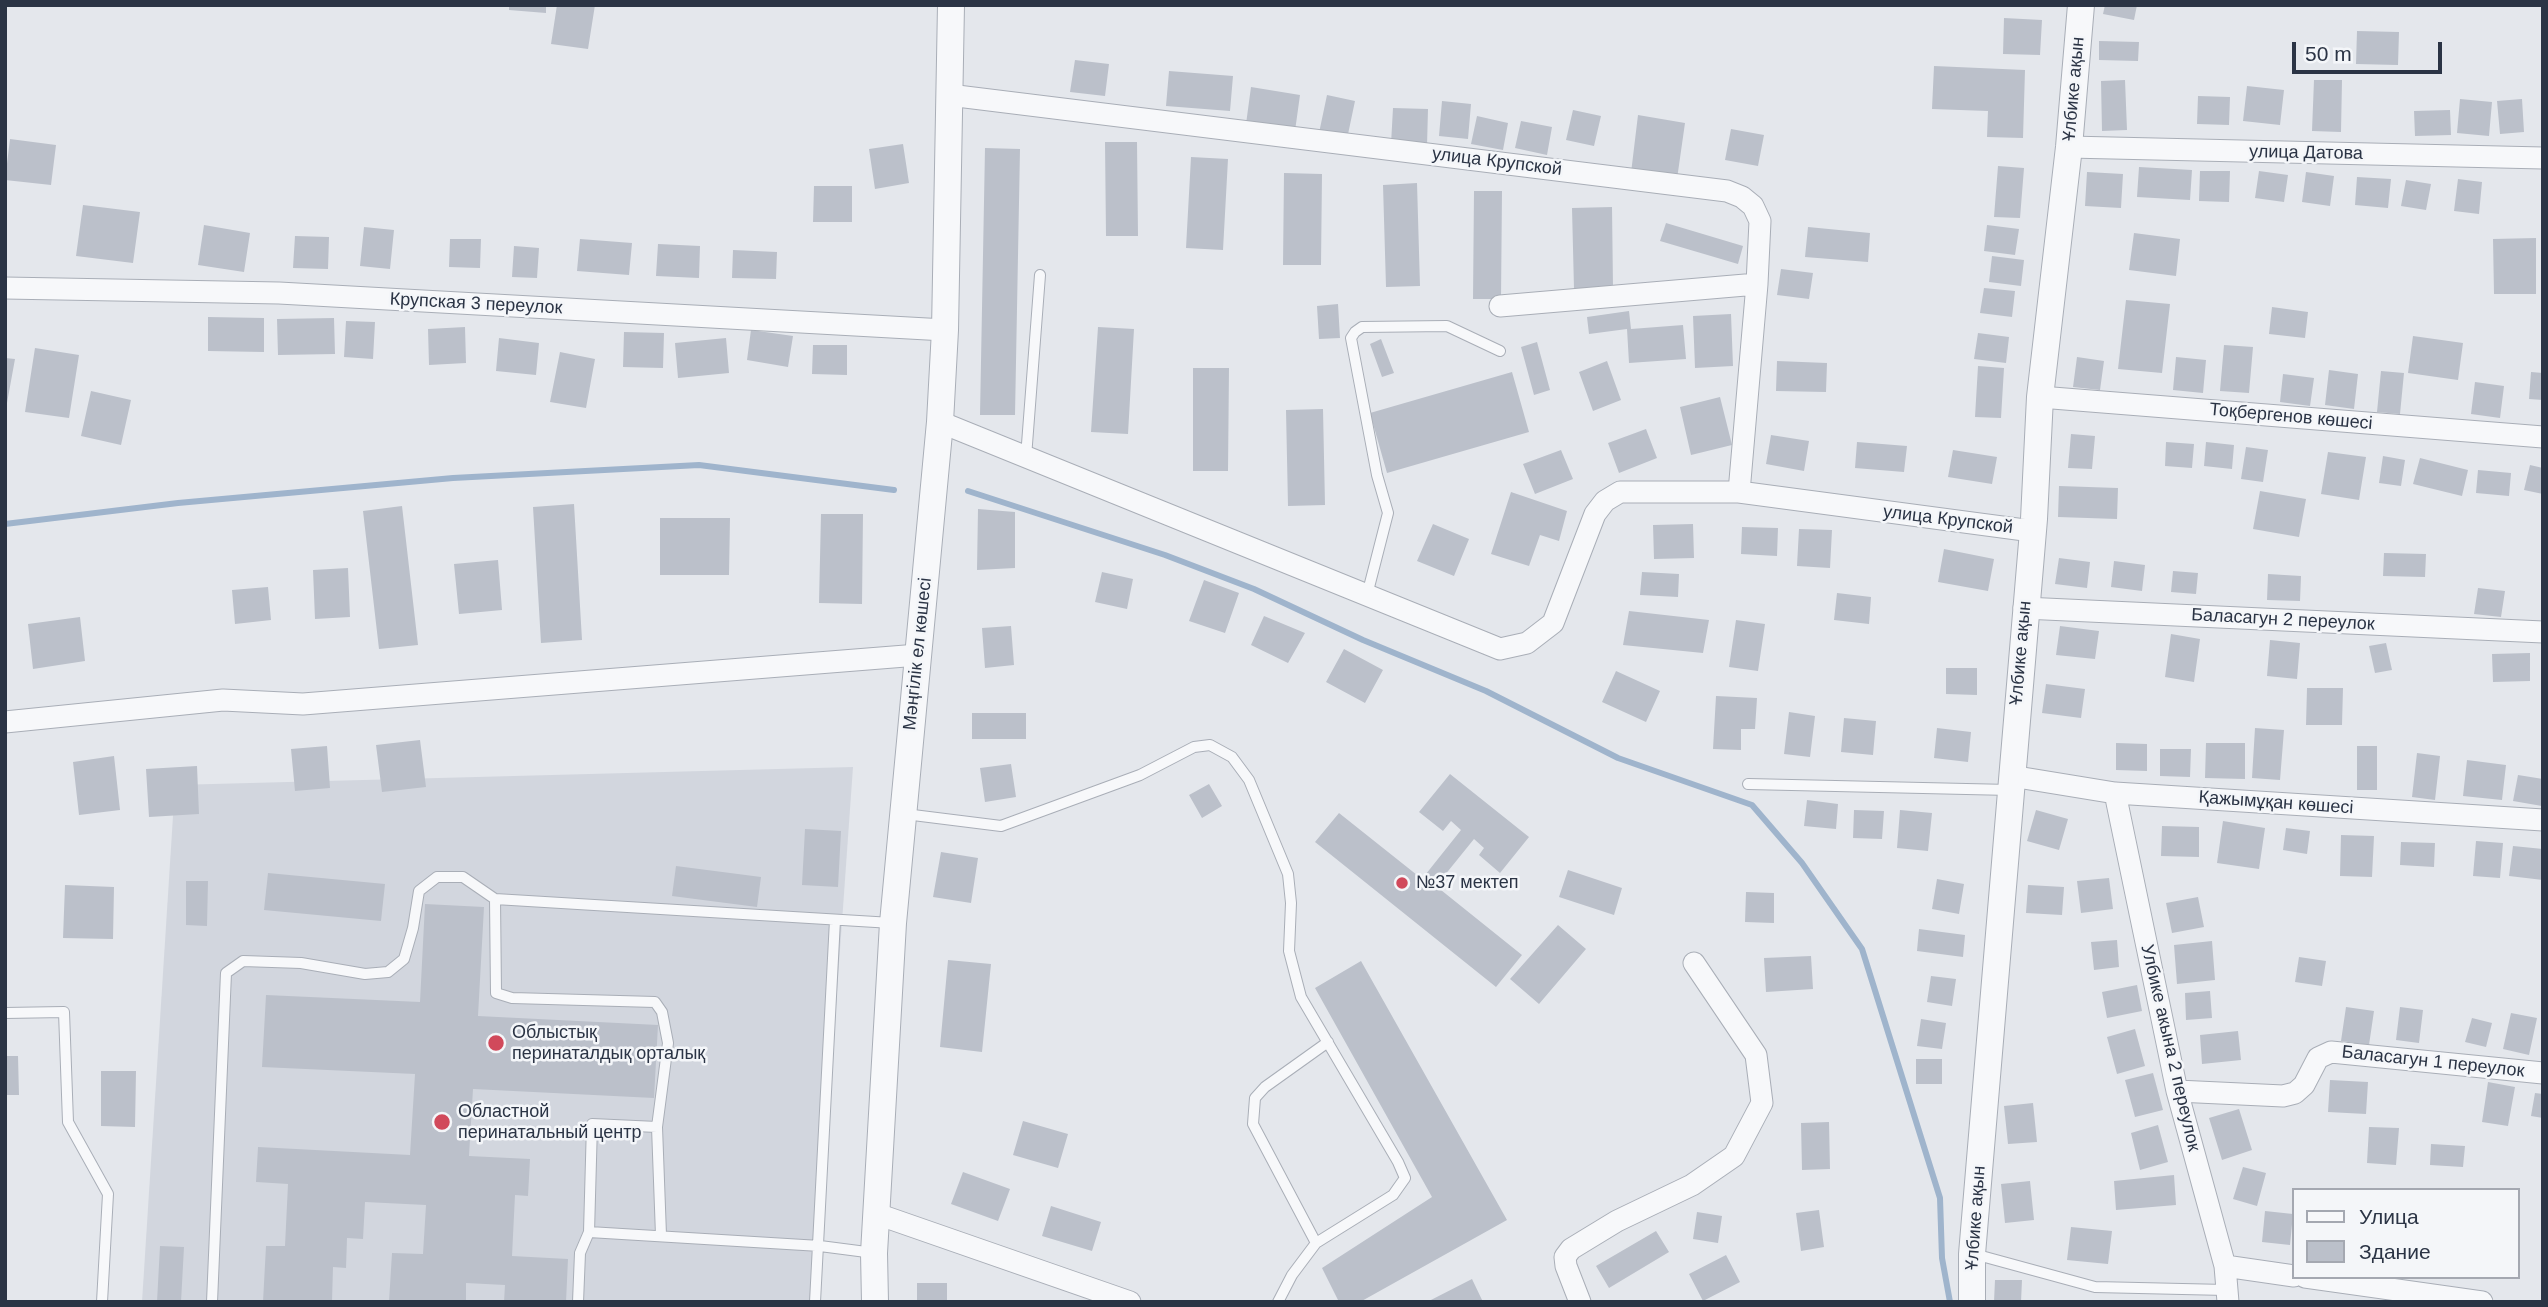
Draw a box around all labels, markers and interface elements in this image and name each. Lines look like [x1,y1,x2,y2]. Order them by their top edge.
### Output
scale bar [2296,28,2446,72]
street label: Ұлбике ақын [2059,36,2089,142]
text: 50 m [2305,42,2352,65]
street label: улица Датова [2249,141,2363,165]
street label: улица Крупской [1431,143,1563,181]
street label: Крупская 3 переулок [389,289,563,319]
street label: Тоқбергенов көшесі [2209,399,2373,435]
street label: улица Крупской [1882,501,2014,539]
street label: Мәңгілік ел көшесі [899,577,937,731]
street label: Ұлбике ақын [2006,600,2036,706]
street label: Баласагун 2 переулок [2191,604,2375,636]
street label: Қажымұқан көшесі [2198,787,2354,819]
place label: №37 мектеп [1416,872,1519,894]
marker: №37 мектеп [1394,875,1410,891]
street label: Улбике акына 2 переулок [2136,942,2204,1154]
place label: Облыстық перинаталдық орталық [512,1022,705,1064]
marker: Облыстық перинаталдық орталық [486,1033,506,1053]
street label: Баласагун 1 переулок [2341,1042,2525,1082]
place label: Областной перинатальный центр [458,1101,642,1144]
marker: Областной перинатальный центр [432,1112,452,1132]
street label: Ұлбике ақын [1962,1165,1990,1271]
legend [2292,1188,2520,1279]
text: Улица [2359,1205,2419,1228]
text: Здание [2359,1240,2431,1263]

